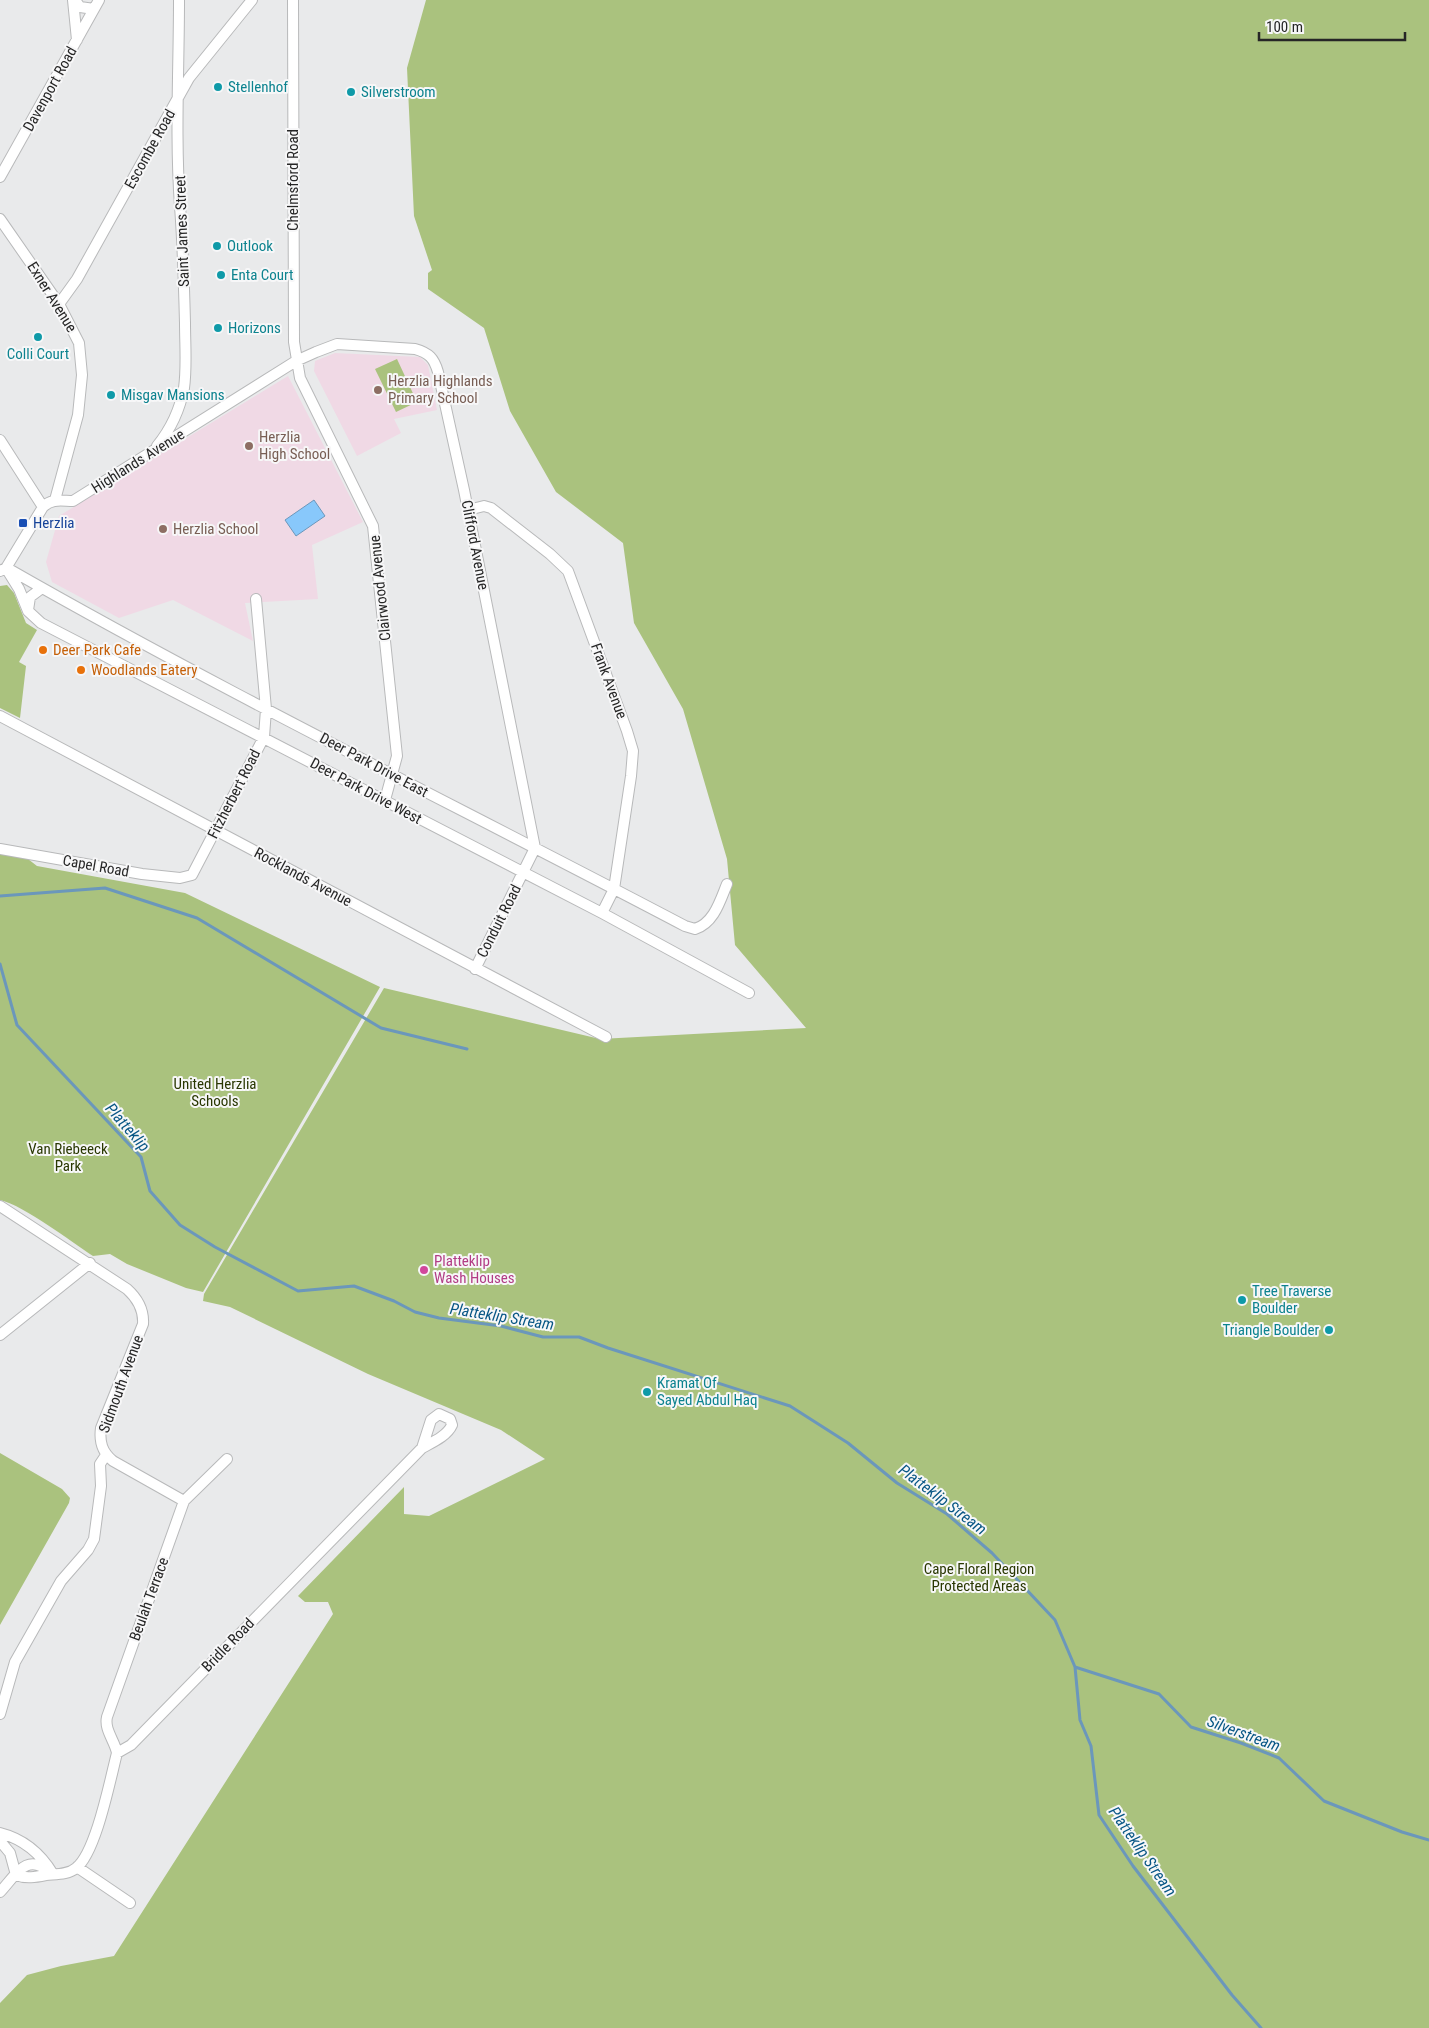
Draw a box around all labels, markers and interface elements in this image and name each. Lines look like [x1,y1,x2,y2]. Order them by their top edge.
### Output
scale bar [1259,10,1405,42]
text: 100 m [1266,18,1303,36]
street label: Davenport Road [19,43,81,135]
place label: Stellenhof [228,78,288,96]
marker: Stellenhof [212,81,224,93]
place label: Silverstroom [361,83,436,101]
marker: Silverstroom [345,86,357,98]
street label: Escombe Road [121,106,179,192]
street label: Chelmsford Road [284,129,302,231]
street label: Saint James Street [171,175,193,287]
place label: Outlook [227,237,273,255]
marker: Outlook [211,240,223,252]
street label: Exner Avenue [23,259,81,335]
place label: Enta Court [231,266,293,284]
marker: Enta Court [215,269,227,281]
place label: Horizons [228,319,281,337]
marker: Horizons [212,322,224,334]
marker: Colli Court [32,331,44,343]
place label: Colli Court [7,345,69,363]
place label: Herzlia Highlands Primary School [388,372,493,407]
marker: Herzlia Highlands Primary School [372,384,384,396]
place label: Misgav Mansions [121,386,225,404]
marker: Misgav Mansions [105,389,117,401]
street label: Highlands Avenue [88,425,188,497]
place label: Herzlia High School [259,428,330,463]
marker: Herzlia High School [243,440,255,452]
street label: Clifford Avenue [457,499,493,591]
place label: Herzlia [33,514,75,532]
marker: Herzlia [17,517,29,529]
place label: Herzlia School [173,520,258,538]
marker: Herzlia School [157,523,169,535]
street label: Clairwood Avenue [366,534,394,642]
place label: Deer Park Cafe [53,641,141,659]
street label: Frank Avenue [587,641,631,721]
marker: Deer Park Cafe [37,644,49,656]
place label: Woodlands Eatery [91,661,197,679]
marker: Woodlands Eatery [75,664,87,676]
street label: Deer Park Drive East [317,729,431,801]
street label: Fitzherbert Road [204,746,264,842]
street label: Deer Park Drive West [307,754,425,828]
street label: Rocklands Avenue [251,844,355,910]
street label: Capel Road [61,851,131,881]
street label: Conduit Road [473,882,525,960]
park label: United Herzlia Schools [173,1075,257,1110]
water label: Platteklip [101,1099,154,1155]
park label: Van Riebeeck Park [28,1140,108,1175]
place label: Platteklip Wash Houses [434,1252,515,1287]
marker: Platteklip Wash Houses [418,1264,430,1276]
place label: Tree Traverse Boulder [1252,1282,1331,1317]
marker: Tree Traverse Boulder [1236,1294,1248,1306]
water label: Platteklip Stream [449,1299,555,1334]
place label: Triangle Boulder [1223,1321,1319,1339]
marker: Triangle Boulder [1323,1324,1335,1336]
street label: Sidmouth Avenue [95,1333,147,1435]
place label: Kramat Of Sayed Abdul Haq [657,1374,758,1409]
marker: Kramat Of Sayed Abdul Haq [641,1386,653,1398]
water label: Platteklip Stream [895,1460,990,1539]
street label: Beulah Terrace [126,1555,172,1643]
park label: Cape Floral Region Protected Areas [924,1560,1034,1595]
street label: Bridle Road [198,1614,258,1676]
water label: Silverstream [1205,1711,1283,1755]
water label: Platteklip Stream [1105,1803,1181,1900]

